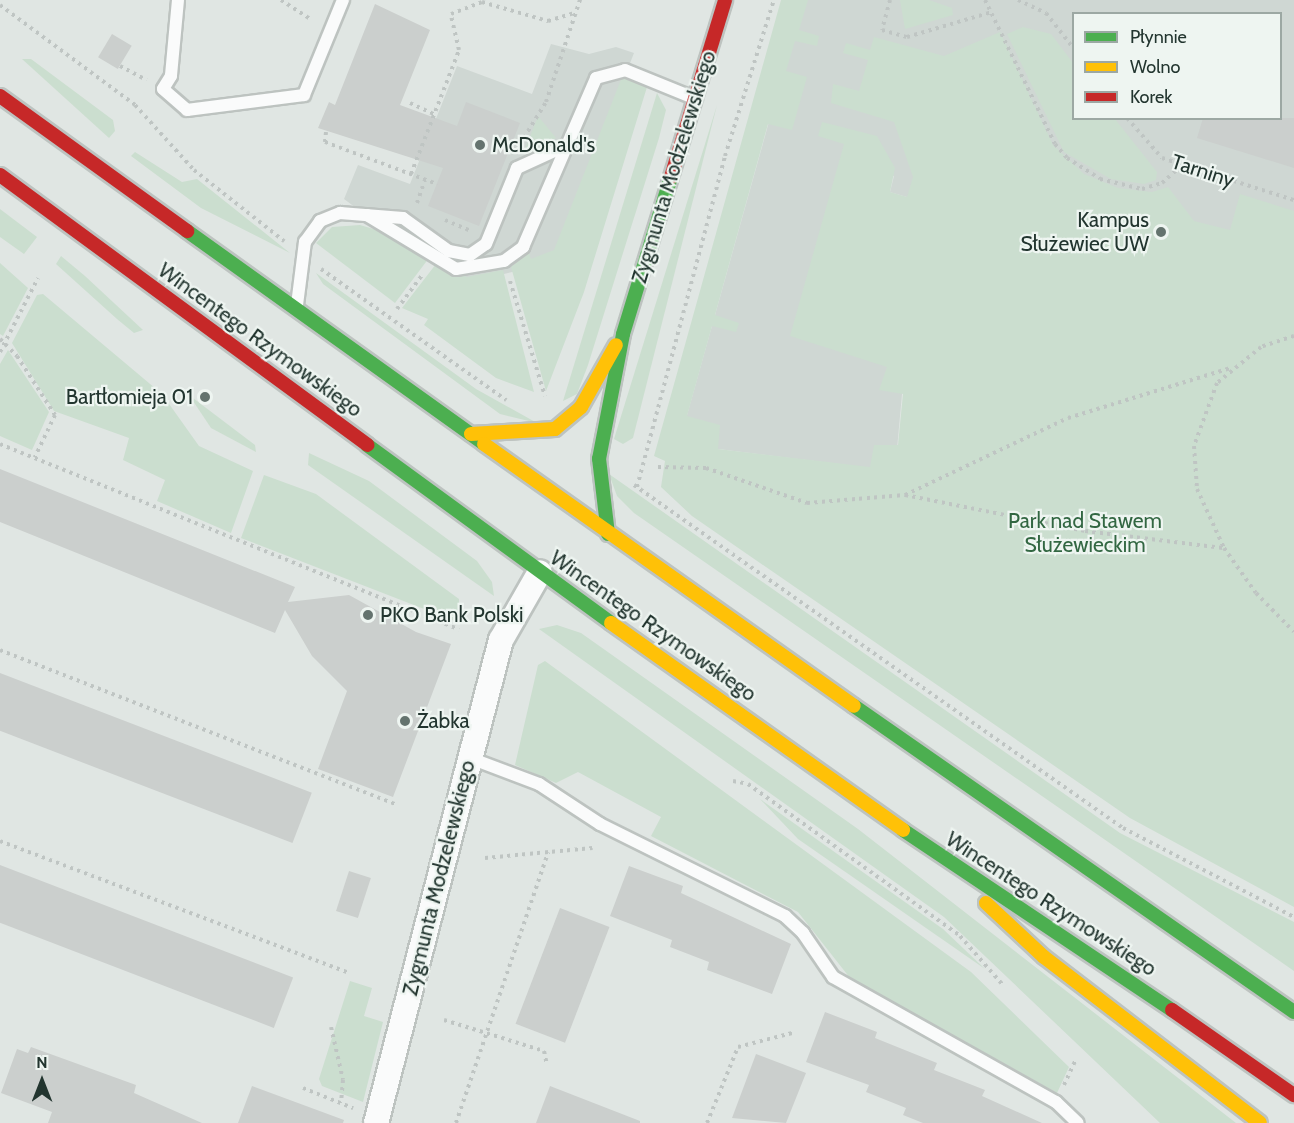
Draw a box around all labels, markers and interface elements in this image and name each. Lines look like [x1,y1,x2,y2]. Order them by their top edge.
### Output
legend [1072,12,1282,120]
text: Płynnie [1130,26,1187,48]
street label: Zygmunta Modzelewskiego [627,48,721,286]
text: Wolno [1130,56,1180,78]
text: Korek [1130,86,1172,108]
place label: McDonald's [492,132,595,158]
marker: McDonald's [473,138,487,152]
street label: Tarniny [1168,149,1238,193]
place label: Kampus Służewiec UW [1020,207,1149,257]
marker: Kampus Służewiec UW [1154,225,1168,239]
street label: Wincentego Rzymowskiego [153,258,367,422]
place label: Bartłomieja 01 [66,384,193,410]
marker: Bartłomieja 01 [198,390,212,404]
park label: Park nad Stawem Służewieckim [1008,508,1162,558]
street label: Wincentego Rzymowskiego [545,545,761,707]
place label: PKO Bank Polski [380,602,523,628]
marker: PKO Bank Polski [361,608,375,622]
place label: Żabka [417,708,470,734]
marker: Żabka [398,714,412,728]
street label: Zygmunta Modzelewskiego [398,758,480,998]
street label: Wincentego Rzymowskiego [941,827,1161,981]
north arrow [12,1051,72,1111]
text: N [36,1053,48,1072]

